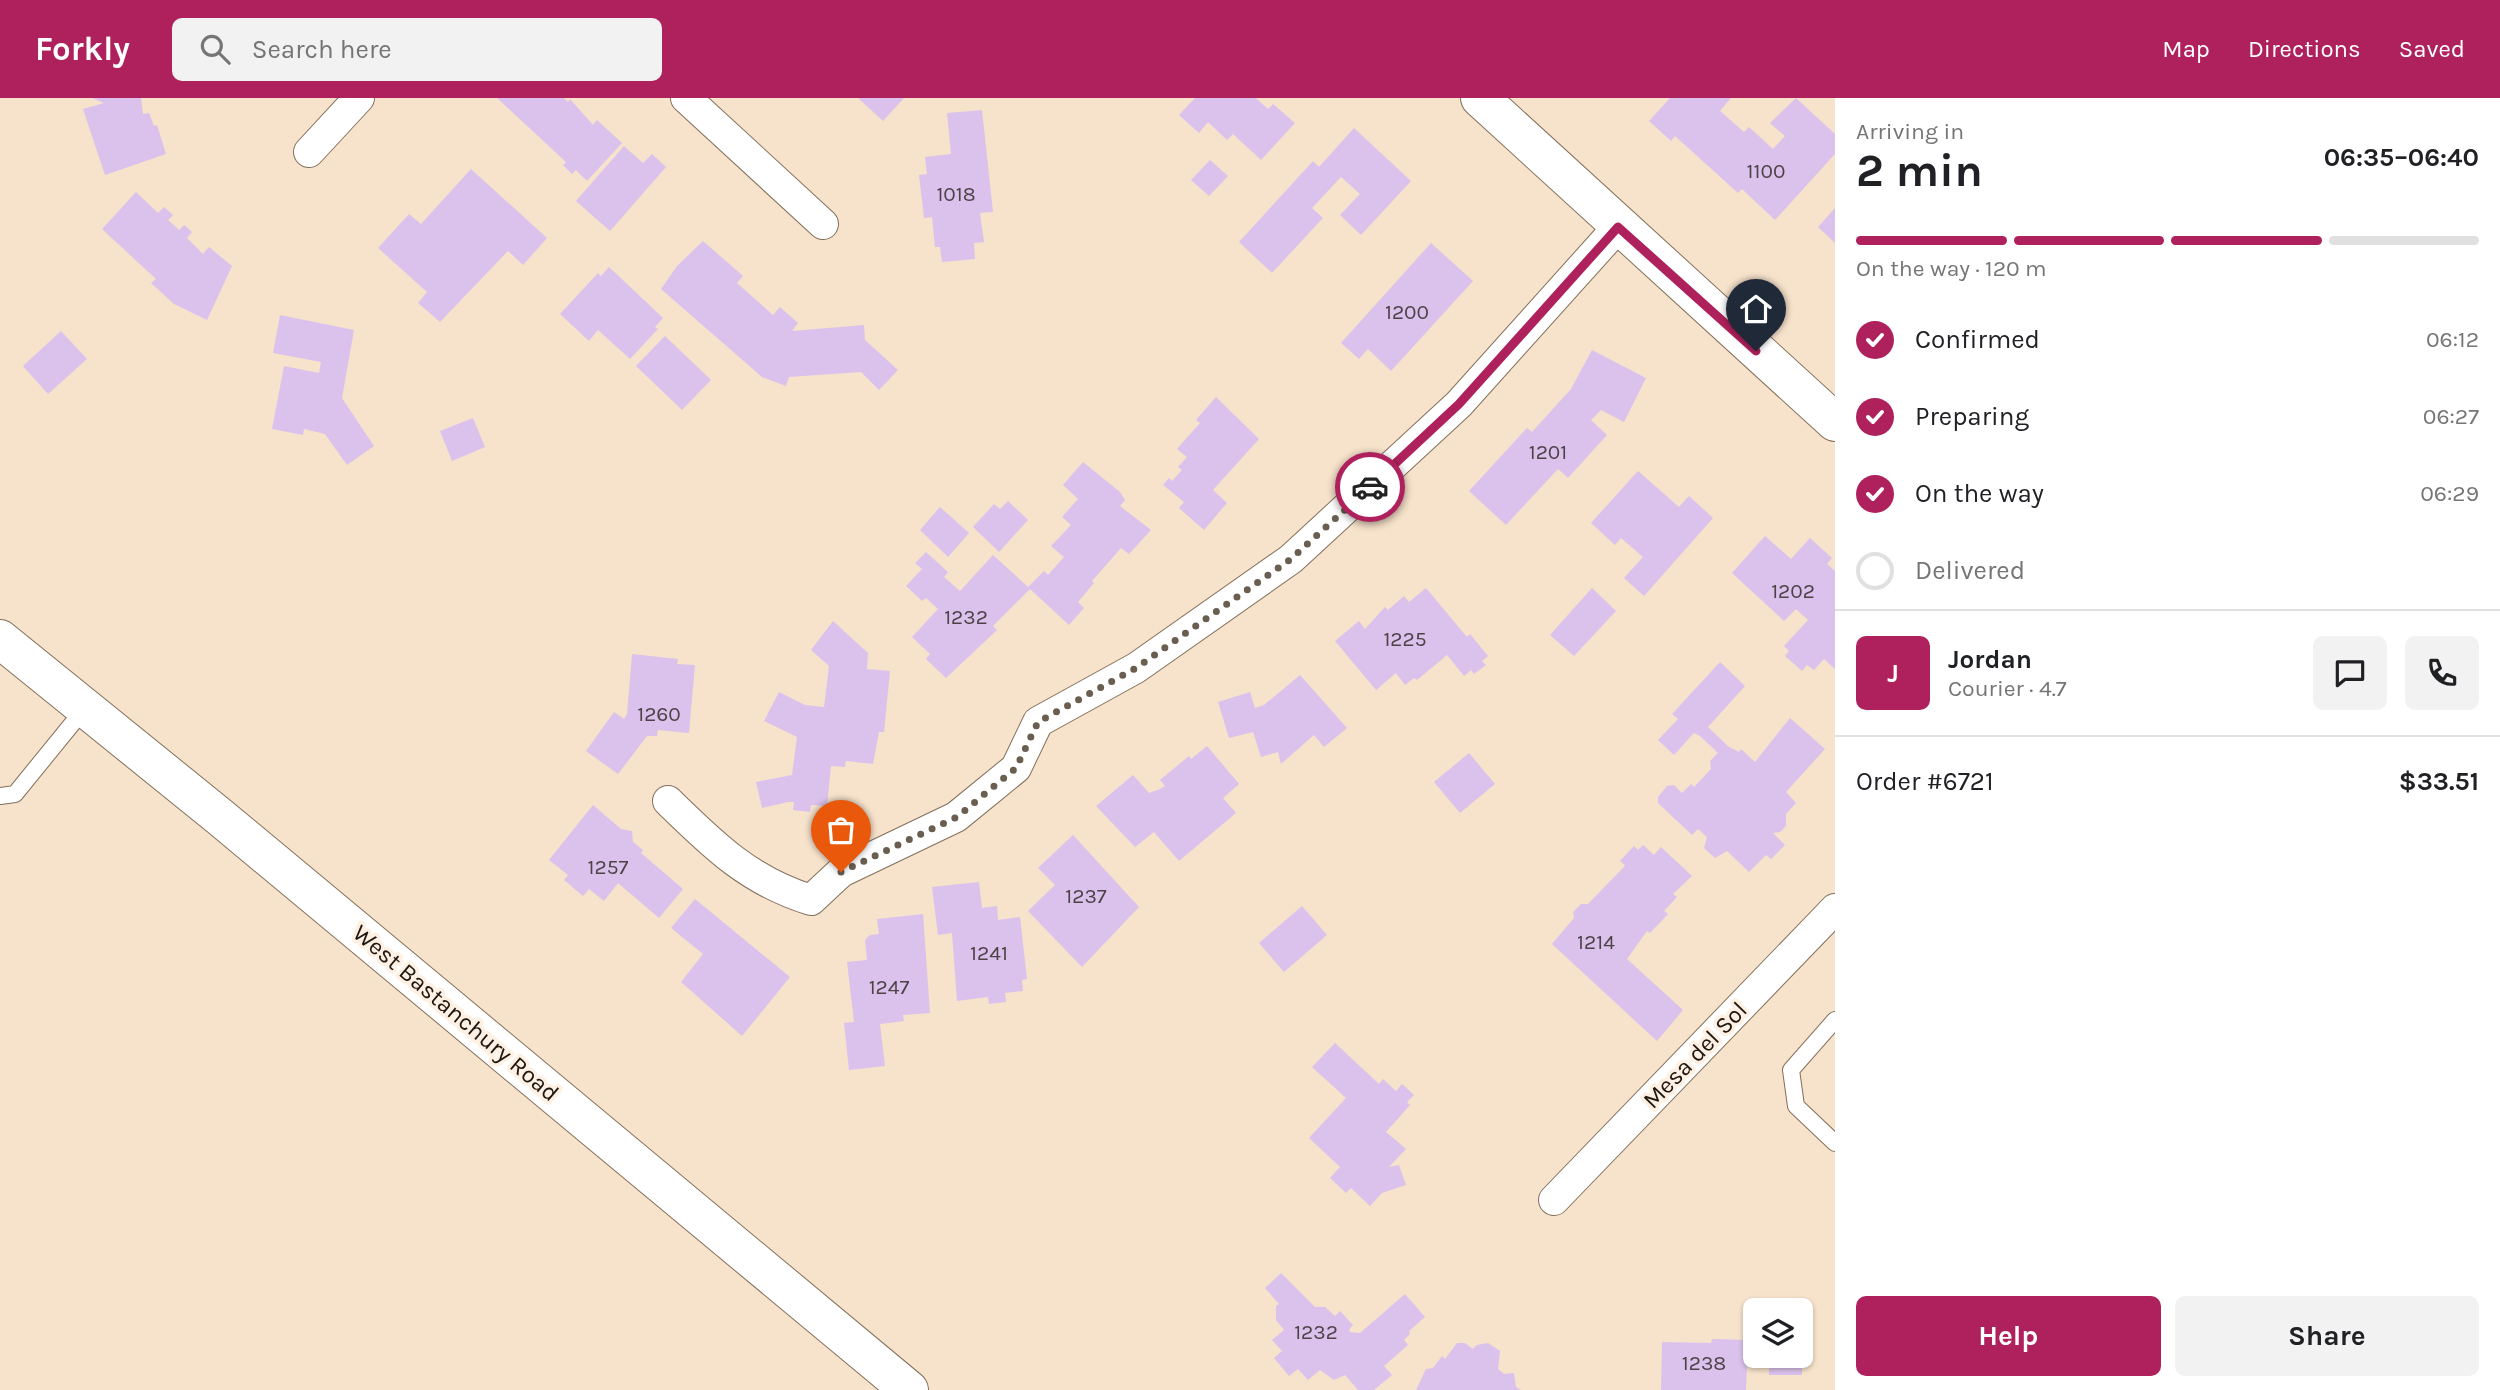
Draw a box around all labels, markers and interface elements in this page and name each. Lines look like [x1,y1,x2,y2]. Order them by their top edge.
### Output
search box [172,18,662,81]
text: Forkly [35,30,130,68]
icon: search [196,30,234,68]
text: Search here [252,34,392,65]
text: Map [2162,35,2210,63]
text: Directions [2248,35,2361,63]
text: Saved [2399,35,2465,63]
text: Arriving in [1856,118,1964,145]
text: 06:35–06:40 [2324,142,2479,173]
text: 2 min [1856,144,1983,198]
house number: 1100 [1747,159,1785,183]
house number: 1018 [936,182,976,206]
text: On the way · 120 m [1856,255,2047,282]
pin [1726,279,1786,351]
icon: home [1737,290,1775,328]
house number: 1200 [1385,300,1429,324]
icon: check [1856,321,1894,359]
text: Confirmed [1915,324,2040,355]
text: 06:12 [2426,326,2479,353]
icon: check [1856,398,1894,436]
text: Preparing [1915,401,2029,432]
text: 06:27 [2423,403,2479,430]
house number: 1201 [1529,440,1567,464]
courier [1335,452,1405,522]
icon: car [1351,468,1389,506]
icon: check [1856,475,1894,513]
text: On the way [1915,478,2044,509]
text: 06:29 [2420,480,2479,507]
text: Delivered [1915,555,2025,586]
house number: 1202 [1771,579,1815,603]
house number: 1232 [944,605,988,629]
house number: 1225 [1383,627,1427,651]
button: chat [2313,636,2387,710]
button: phone [2405,636,2479,710]
text: Jordan [1948,644,2032,675]
text: J [1887,658,1899,689]
text: Courier · 4.7 [1948,675,2067,702]
house number: 1260 [637,702,681,726]
text: Order #6721 [1856,766,1994,797]
text: $33.51 [2399,766,2479,797]
pin [811,800,871,872]
icon: bag [822,811,860,849]
house number: 1257 [588,855,629,879]
house number: 1237 [1065,884,1107,908]
street label: West Bastanchury Road [347,919,565,1107]
house number: 1214 [1577,930,1615,954]
house number: 1241 [970,941,1008,965]
house number: 1247 [869,975,909,999]
street label: Mesa del Sol [1637,996,1753,1114]
button: Help [1856,1296,2161,1376]
button: Share [2175,1296,2479,1376]
map controls [1743,1298,1813,1368]
button: layers [1743,1298,1813,1368]
house number: 1232 [1294,1320,1338,1344]
house number: 1238 [1682,1351,1726,1375]

